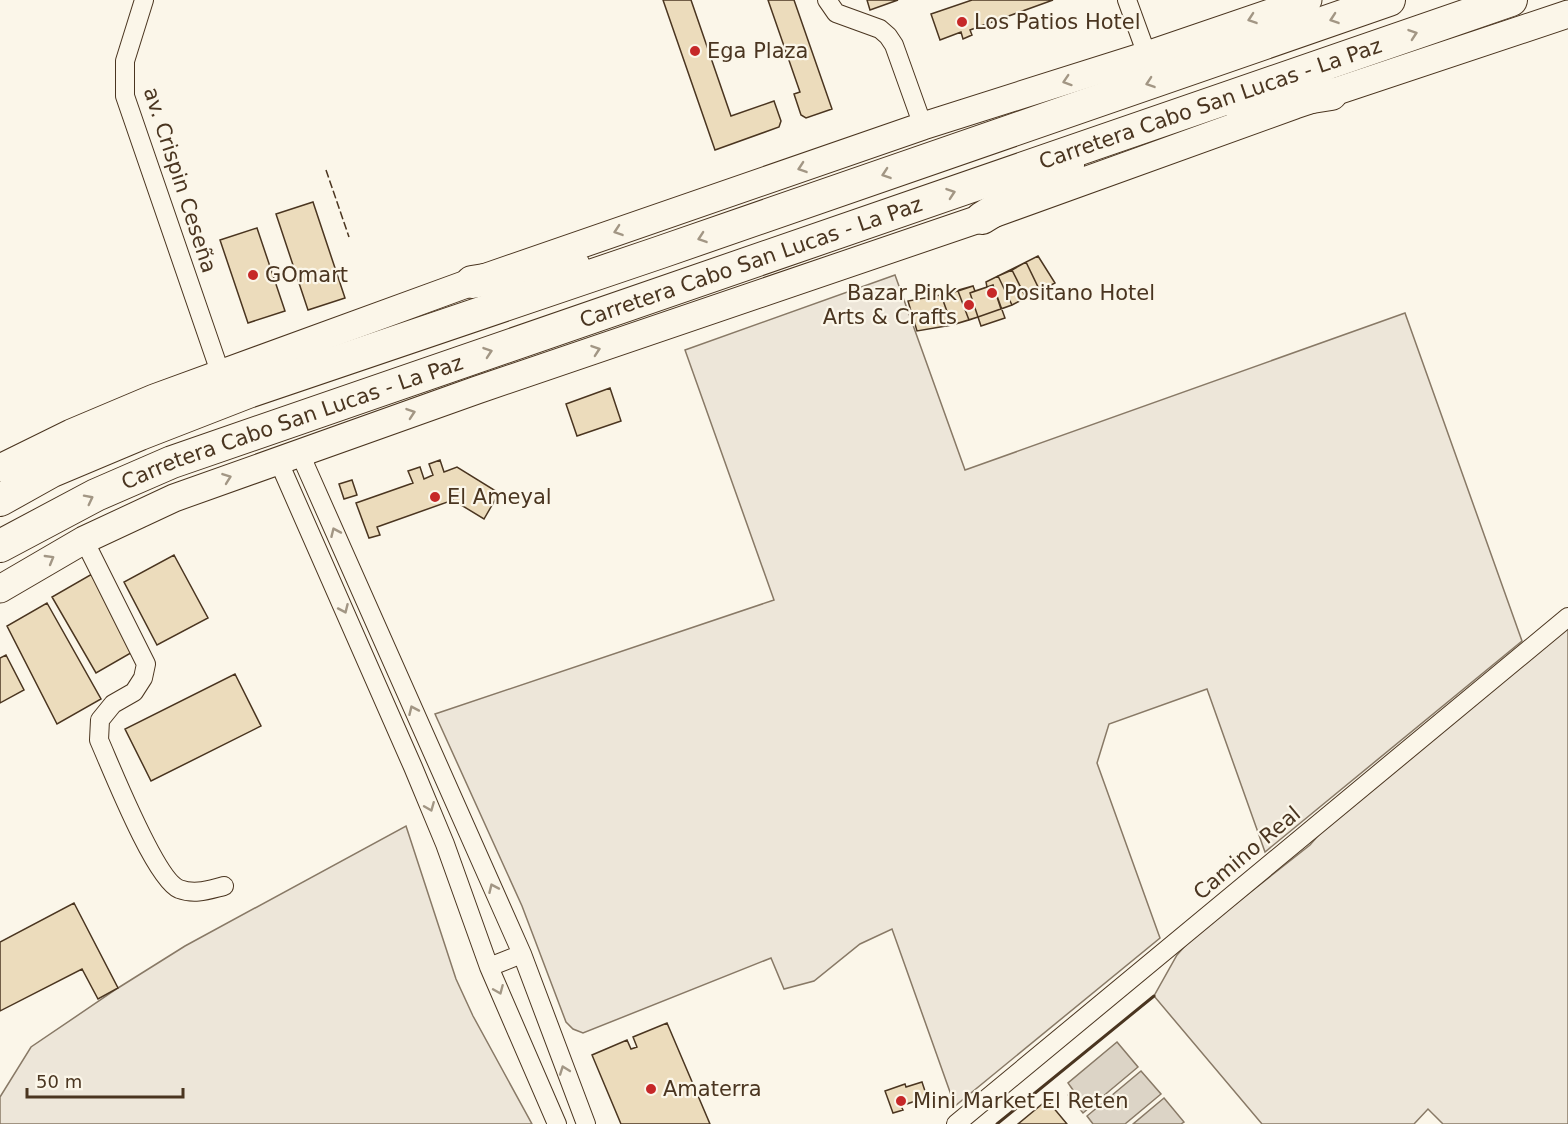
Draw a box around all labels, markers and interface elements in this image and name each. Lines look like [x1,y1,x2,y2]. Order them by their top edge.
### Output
place label: Los Patios Hotel [974,10,1141,34]
one-way arrow [1248,12,1258,24]
one-way arrow [1329,12,1340,25]
marker: Los Patios Hotel [955,15,969,29]
one-way arrow [1407,28,1418,41]
street label: Carretera Cabo San Lucas - La Paz [1036,34,1385,174]
place label: Ega Plaza [707,39,808,63]
marker: Ega Plaza [688,44,702,58]
one-way arrow [1062,73,1073,86]
one-way arrow [1145,75,1156,88]
street label: av. Crispin Ceseña [139,84,221,276]
one-way arrow [798,160,808,173]
one-way arrow [881,167,892,180]
one-way arrow [945,187,956,200]
street label: Carretera Cabo San Lucas - La Paz [576,192,925,332]
one-way arrow [613,224,624,237]
one-way arrow [697,231,708,243]
place label: GOmart [265,263,348,287]
marker: GOmart [246,268,260,282]
place label: Bazar Pink Arts & Crafts [823,281,958,329]
place label: Positano Hotel [1004,281,1155,305]
marker: Positano Hotel [985,286,999,300]
marker: Bazar Pink Arts & Crafts [962,298,976,312]
one-way arrow [590,344,601,357]
one-way arrow [482,347,493,360]
street label: Carretera Cabo San Lucas - La Paz [118,351,466,495]
one-way arrow [405,408,416,421]
one-way arrow [222,473,232,486]
place label: El Ameyal [447,485,552,509]
marker: El Ameyal [428,490,442,504]
one-way arrow [82,494,93,506]
one-way arrow [330,527,342,538]
one-way arrow [44,555,54,566]
one-way arrow [337,603,349,614]
one-way arrow [408,706,420,717]
one-way arrow [423,801,435,812]
street label: Camino Real [1189,801,1305,905]
one-way arrow [488,884,500,895]
one-way arrow [492,983,504,994]
scale bar [27,1061,183,1099]
one-way arrow [559,1065,572,1076]
text: 50 m [36,1071,82,1092]
place label: Amaterra [663,1077,762,1101]
marker: Amaterra [644,1082,658,1096]
place label: Mini Market El Reten [913,1089,1128,1113]
marker: Mini Market El Reten [894,1094,908,1108]

